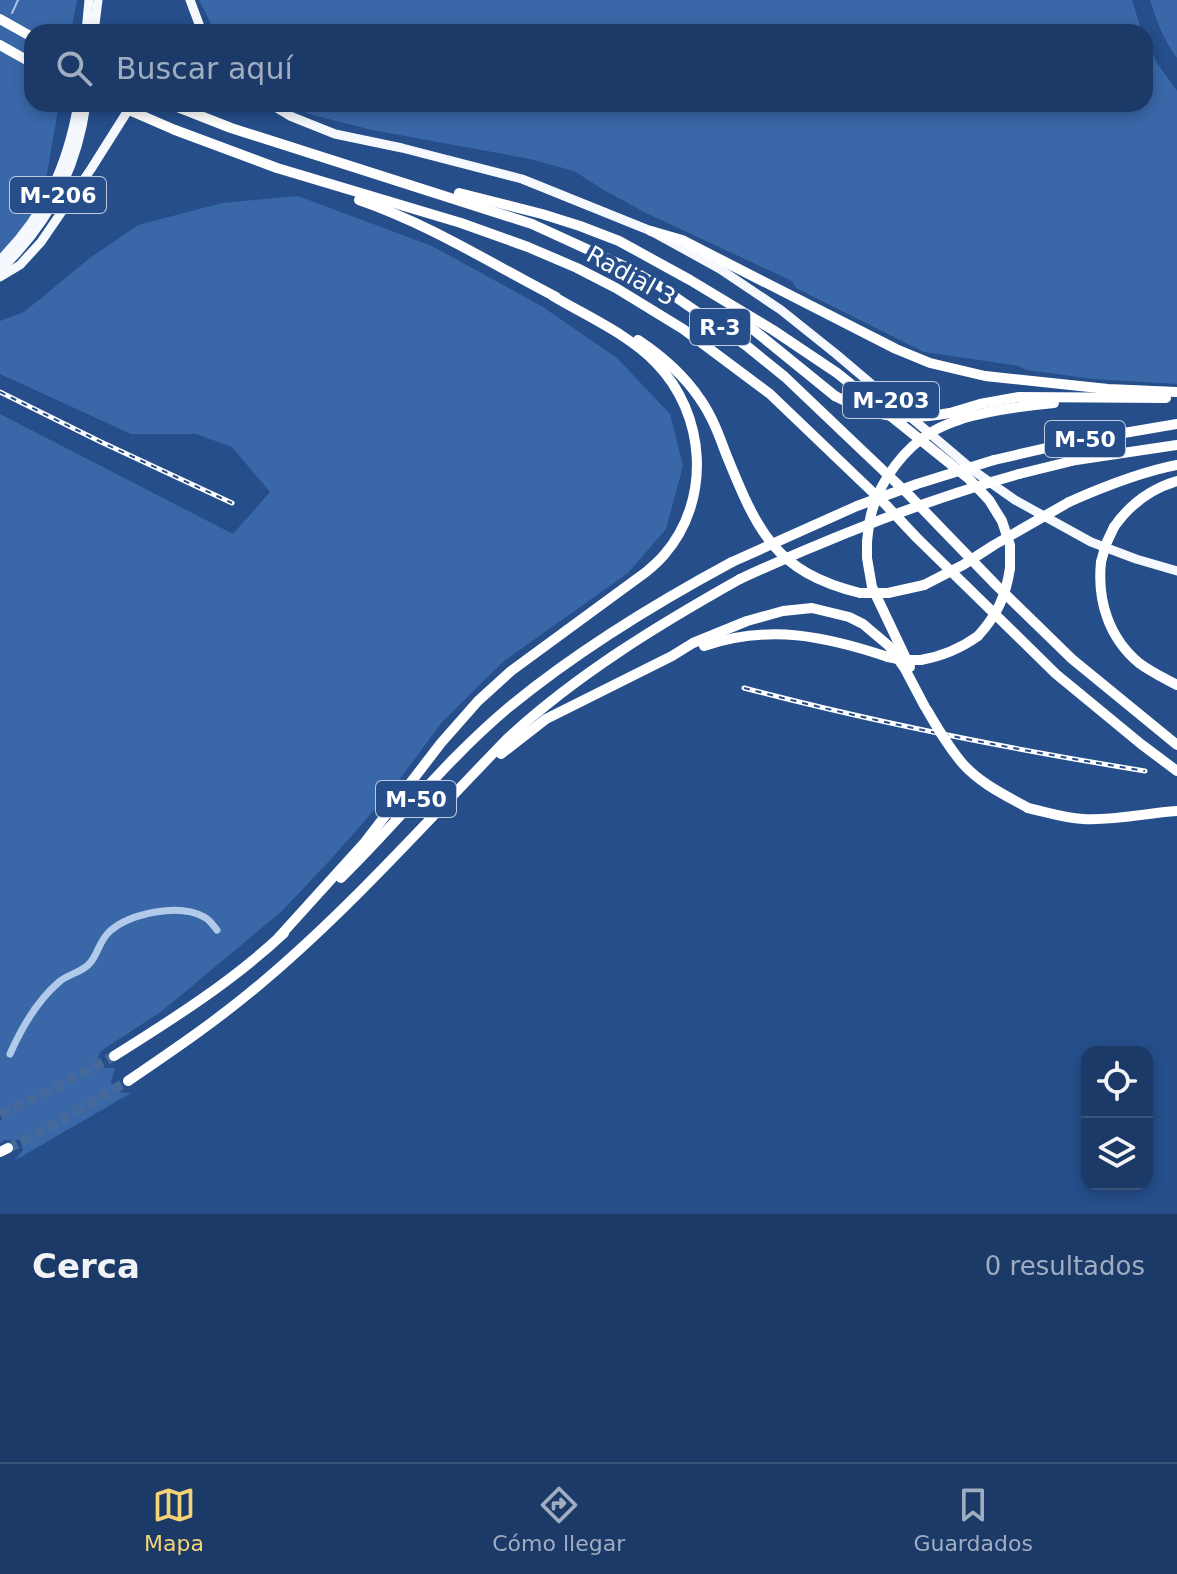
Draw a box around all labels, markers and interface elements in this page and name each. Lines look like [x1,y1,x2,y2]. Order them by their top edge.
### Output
search box [24,24,1153,112]
icon: search [52,46,96,90]
text: Buscar aquí [116,51,293,86]
road number: M-206 [10,177,106,213]
street label: Radial 3 [582,240,680,312]
road number: R-3 [690,309,750,345]
road number: M-203 [843,382,939,418]
road number: M-50 [1045,421,1125,457]
road number: M-50 [376,781,456,817]
map controls [1081,1046,1153,1190]
button: locate [1081,1046,1153,1118]
button: layers [1081,1118,1153,1190]
text: Cerca [32,1246,140,1286]
text: 0 resultados [985,1251,1145,1281]
tab: Mapa [144,1483,204,1556]
tab: Cómo llegar [492,1483,625,1556]
tab: Guardados [913,1483,1033,1556]

